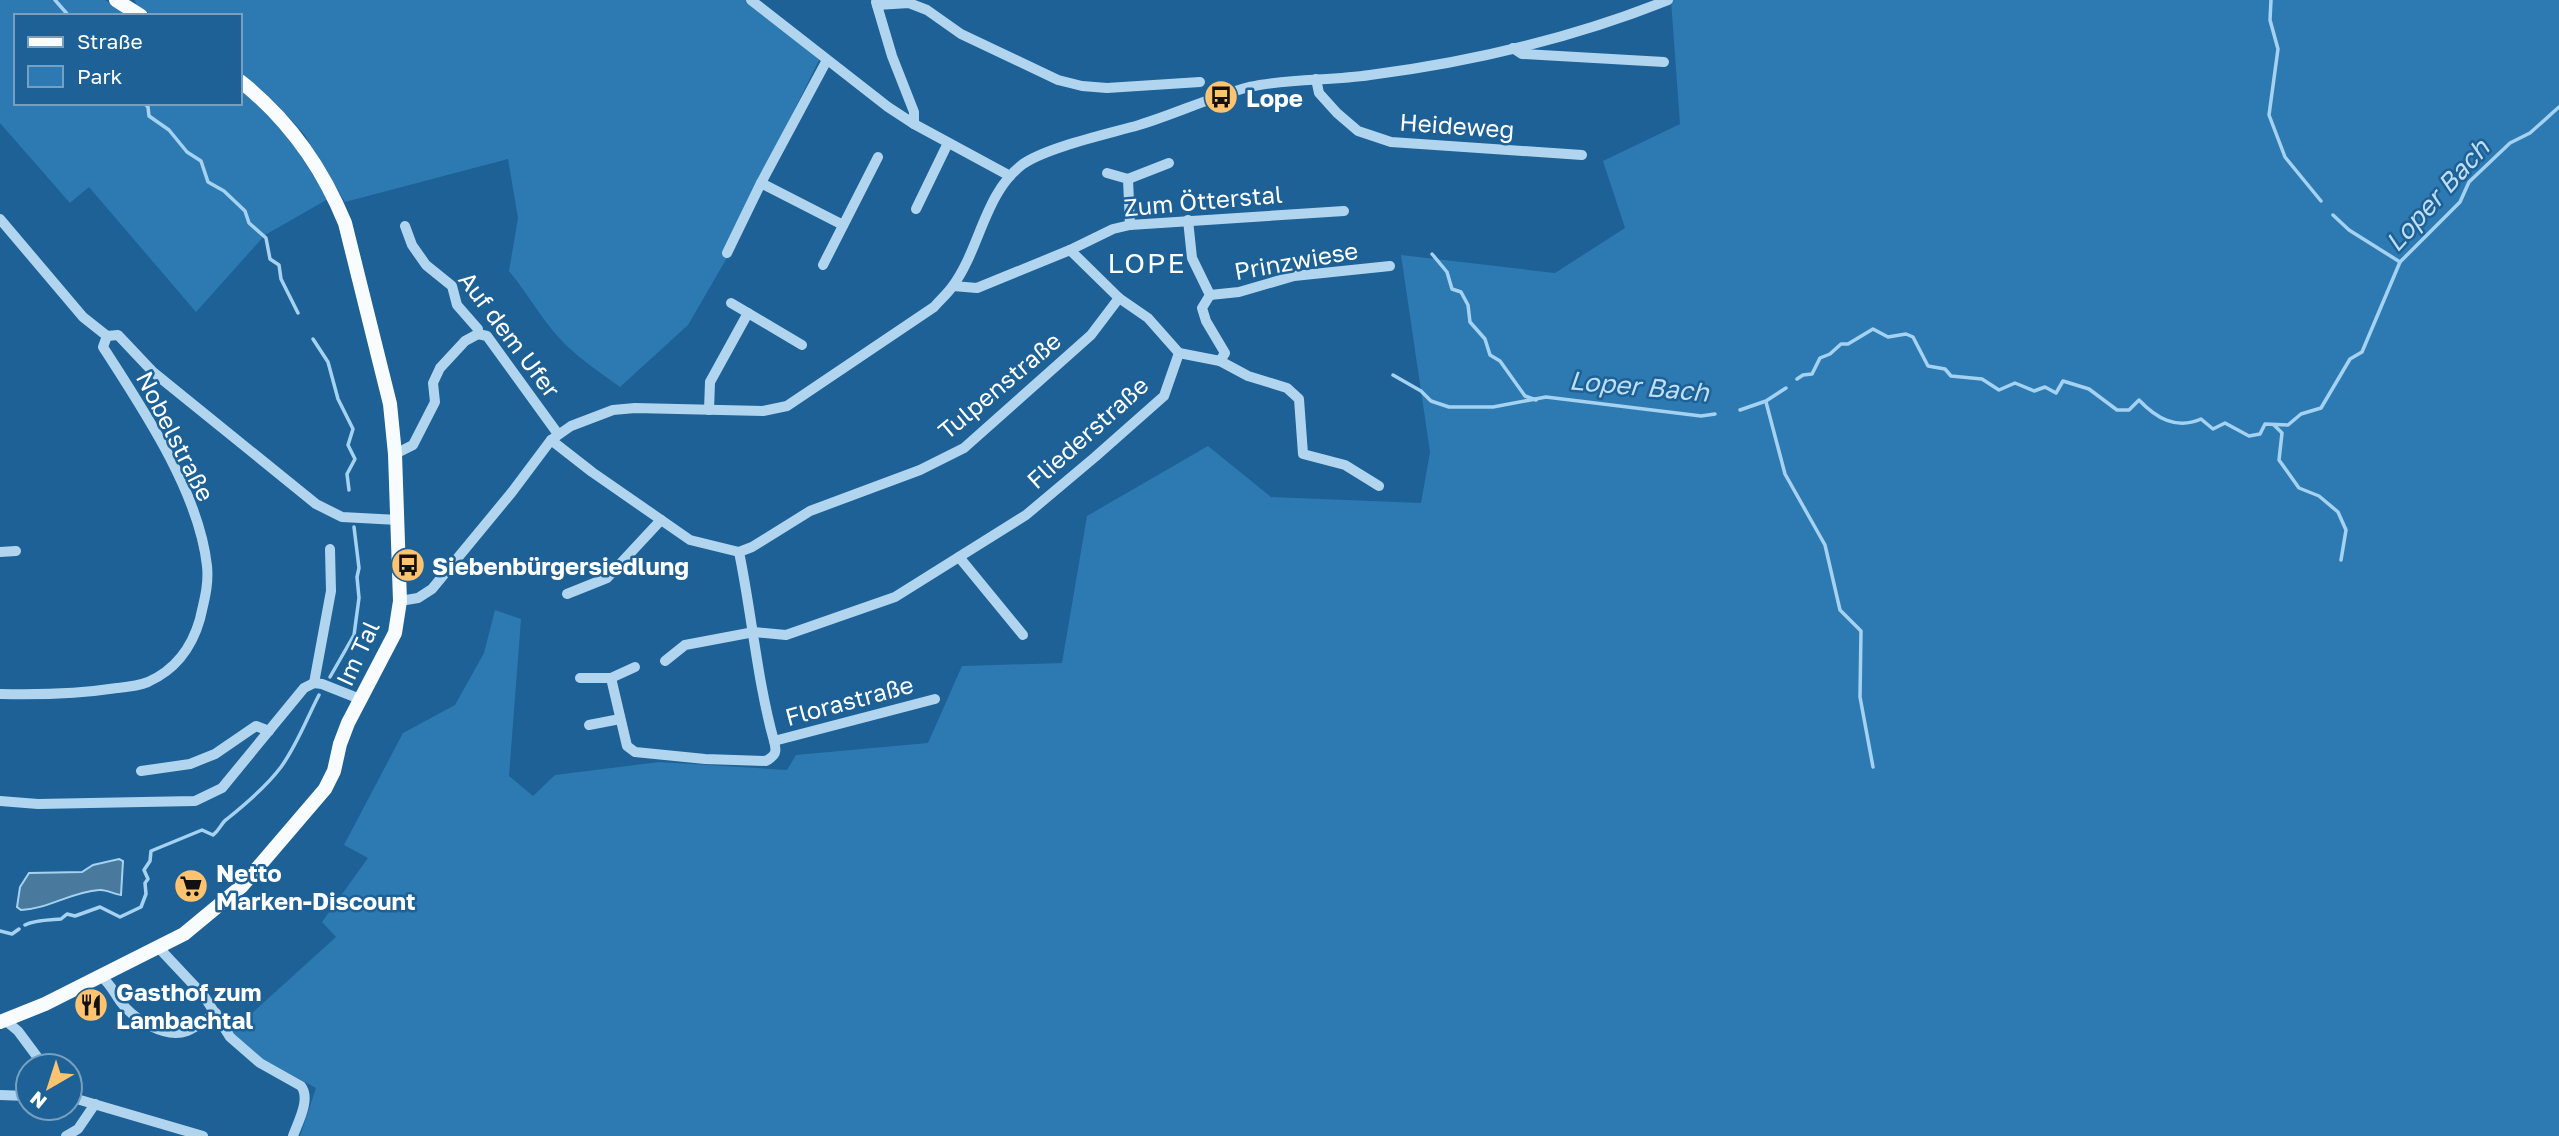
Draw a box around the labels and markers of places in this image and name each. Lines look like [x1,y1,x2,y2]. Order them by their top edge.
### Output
bus stop icon: Lope [1202,78,1240,116]
place label: Lope [1246,83,1303,112]
bus stop icon: Siebenbürgersiedlung [389,546,427,584]
place label: Siebenbürgersiedlung [432,551,689,580]
place label: Netto Marken-Discount [216,858,416,915]
supermarket icon: Netto Marken-Discount [172,867,210,905]
place label: Gasthof zum Lambachtal [116,977,262,1034]
restaurant icon: Gasthof zum Lambachtal [72,986,110,1024]

